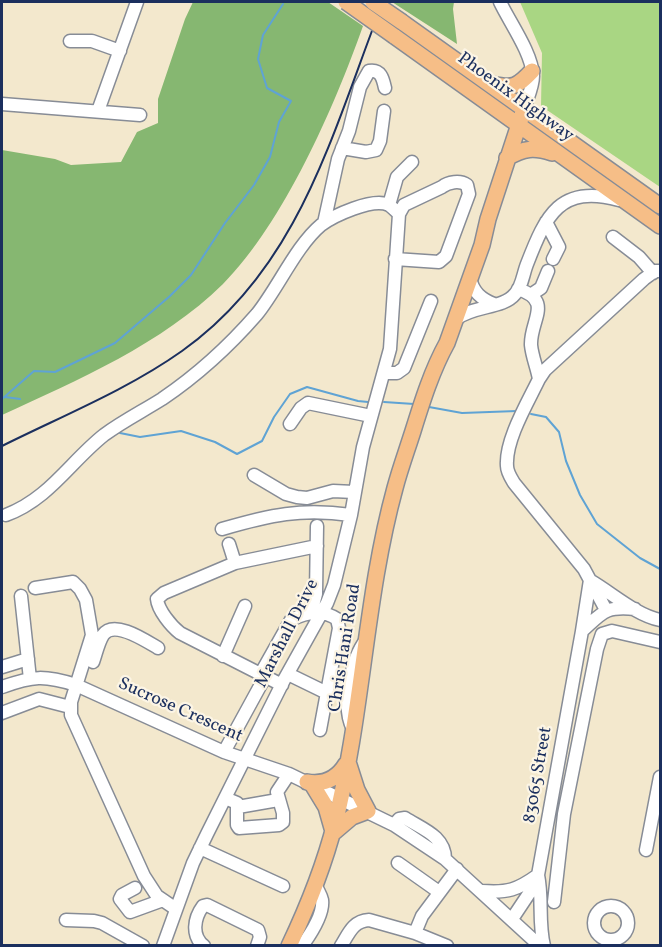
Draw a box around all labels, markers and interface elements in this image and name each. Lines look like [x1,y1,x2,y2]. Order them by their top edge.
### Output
street label: Phoenix Highway [453,48,577,148]
street label: Marshall Drive [251,576,325,692]
street label: Chris Hani Road [325,582,367,714]
street label: Sucrose Crescent [114,674,246,748]
street label: 83065 Street [520,725,558,825]

